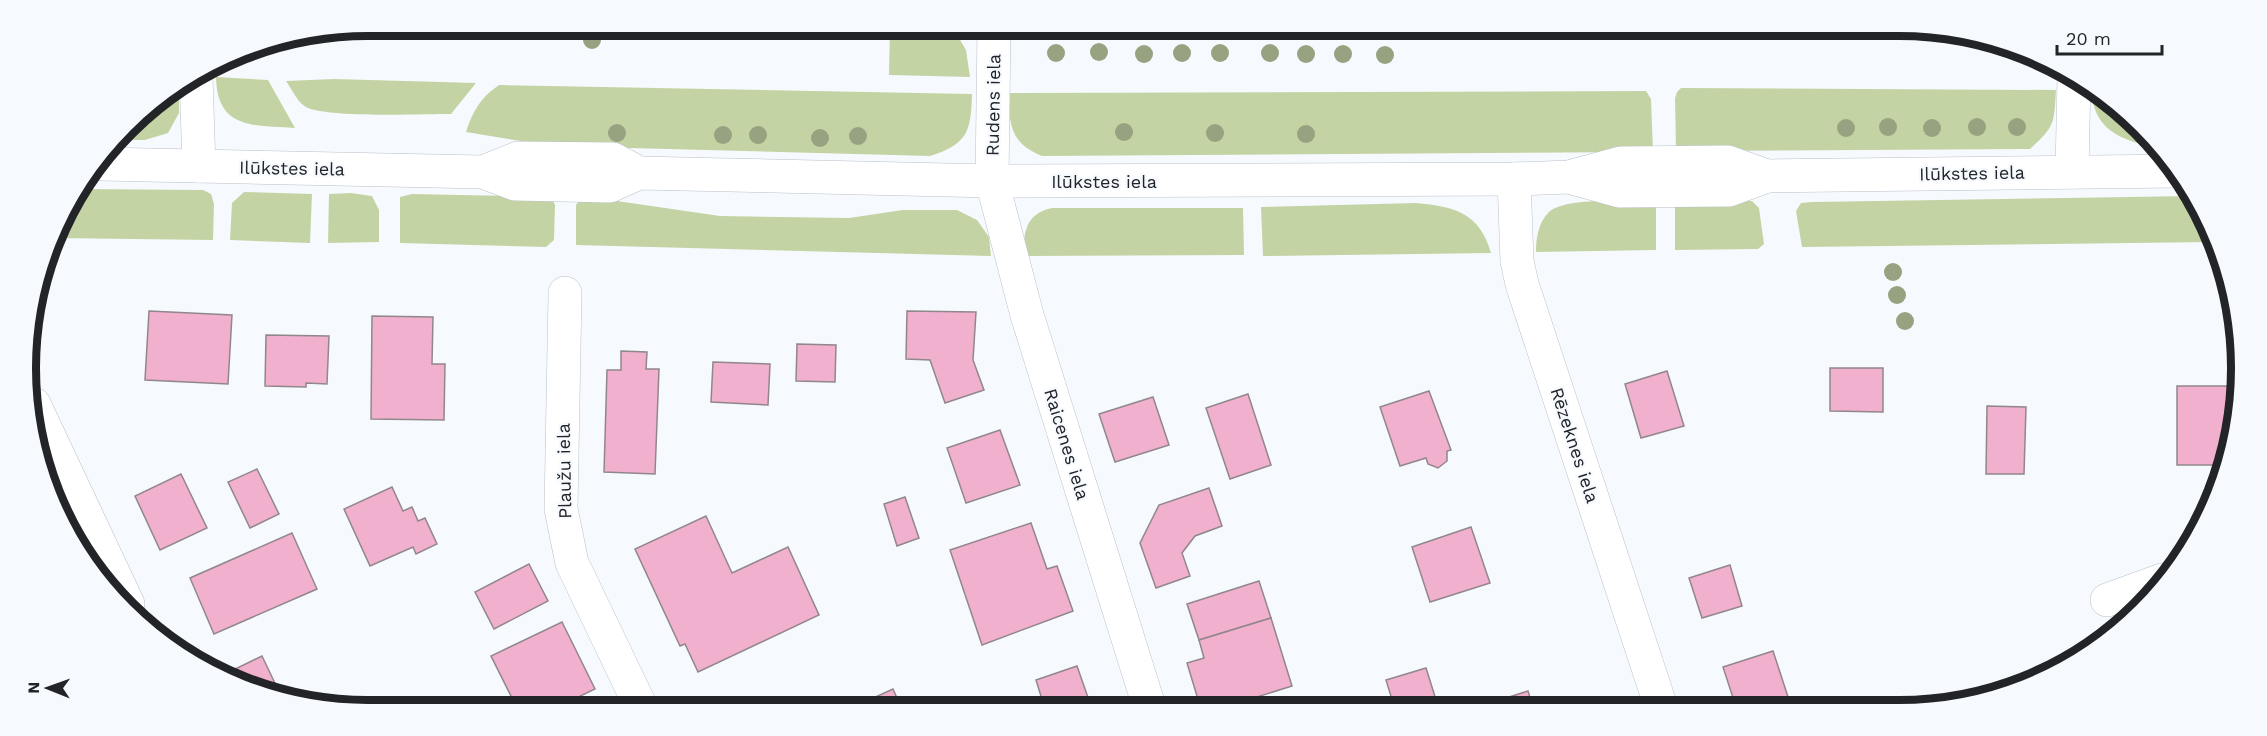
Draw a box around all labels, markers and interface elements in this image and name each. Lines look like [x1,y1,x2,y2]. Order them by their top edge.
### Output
scale bar [2057,18,2162,56]
text: 20 m [2066,28,2111,49]
street label: Rudens iela [982,54,1004,156]
street label: Ilūkstes iela [239,157,345,179]
street label: Ilūkstes iela [1919,162,2025,184]
street label: Ilūkstes iela [1051,171,1157,192]
street label: Rēzeknes iela [1546,385,1604,505]
street label: Raicenes iela [1040,386,1094,502]
street label: Plaužu iela [553,423,575,519]
north arrow [18,658,78,718]
text: N [24,682,43,694]

